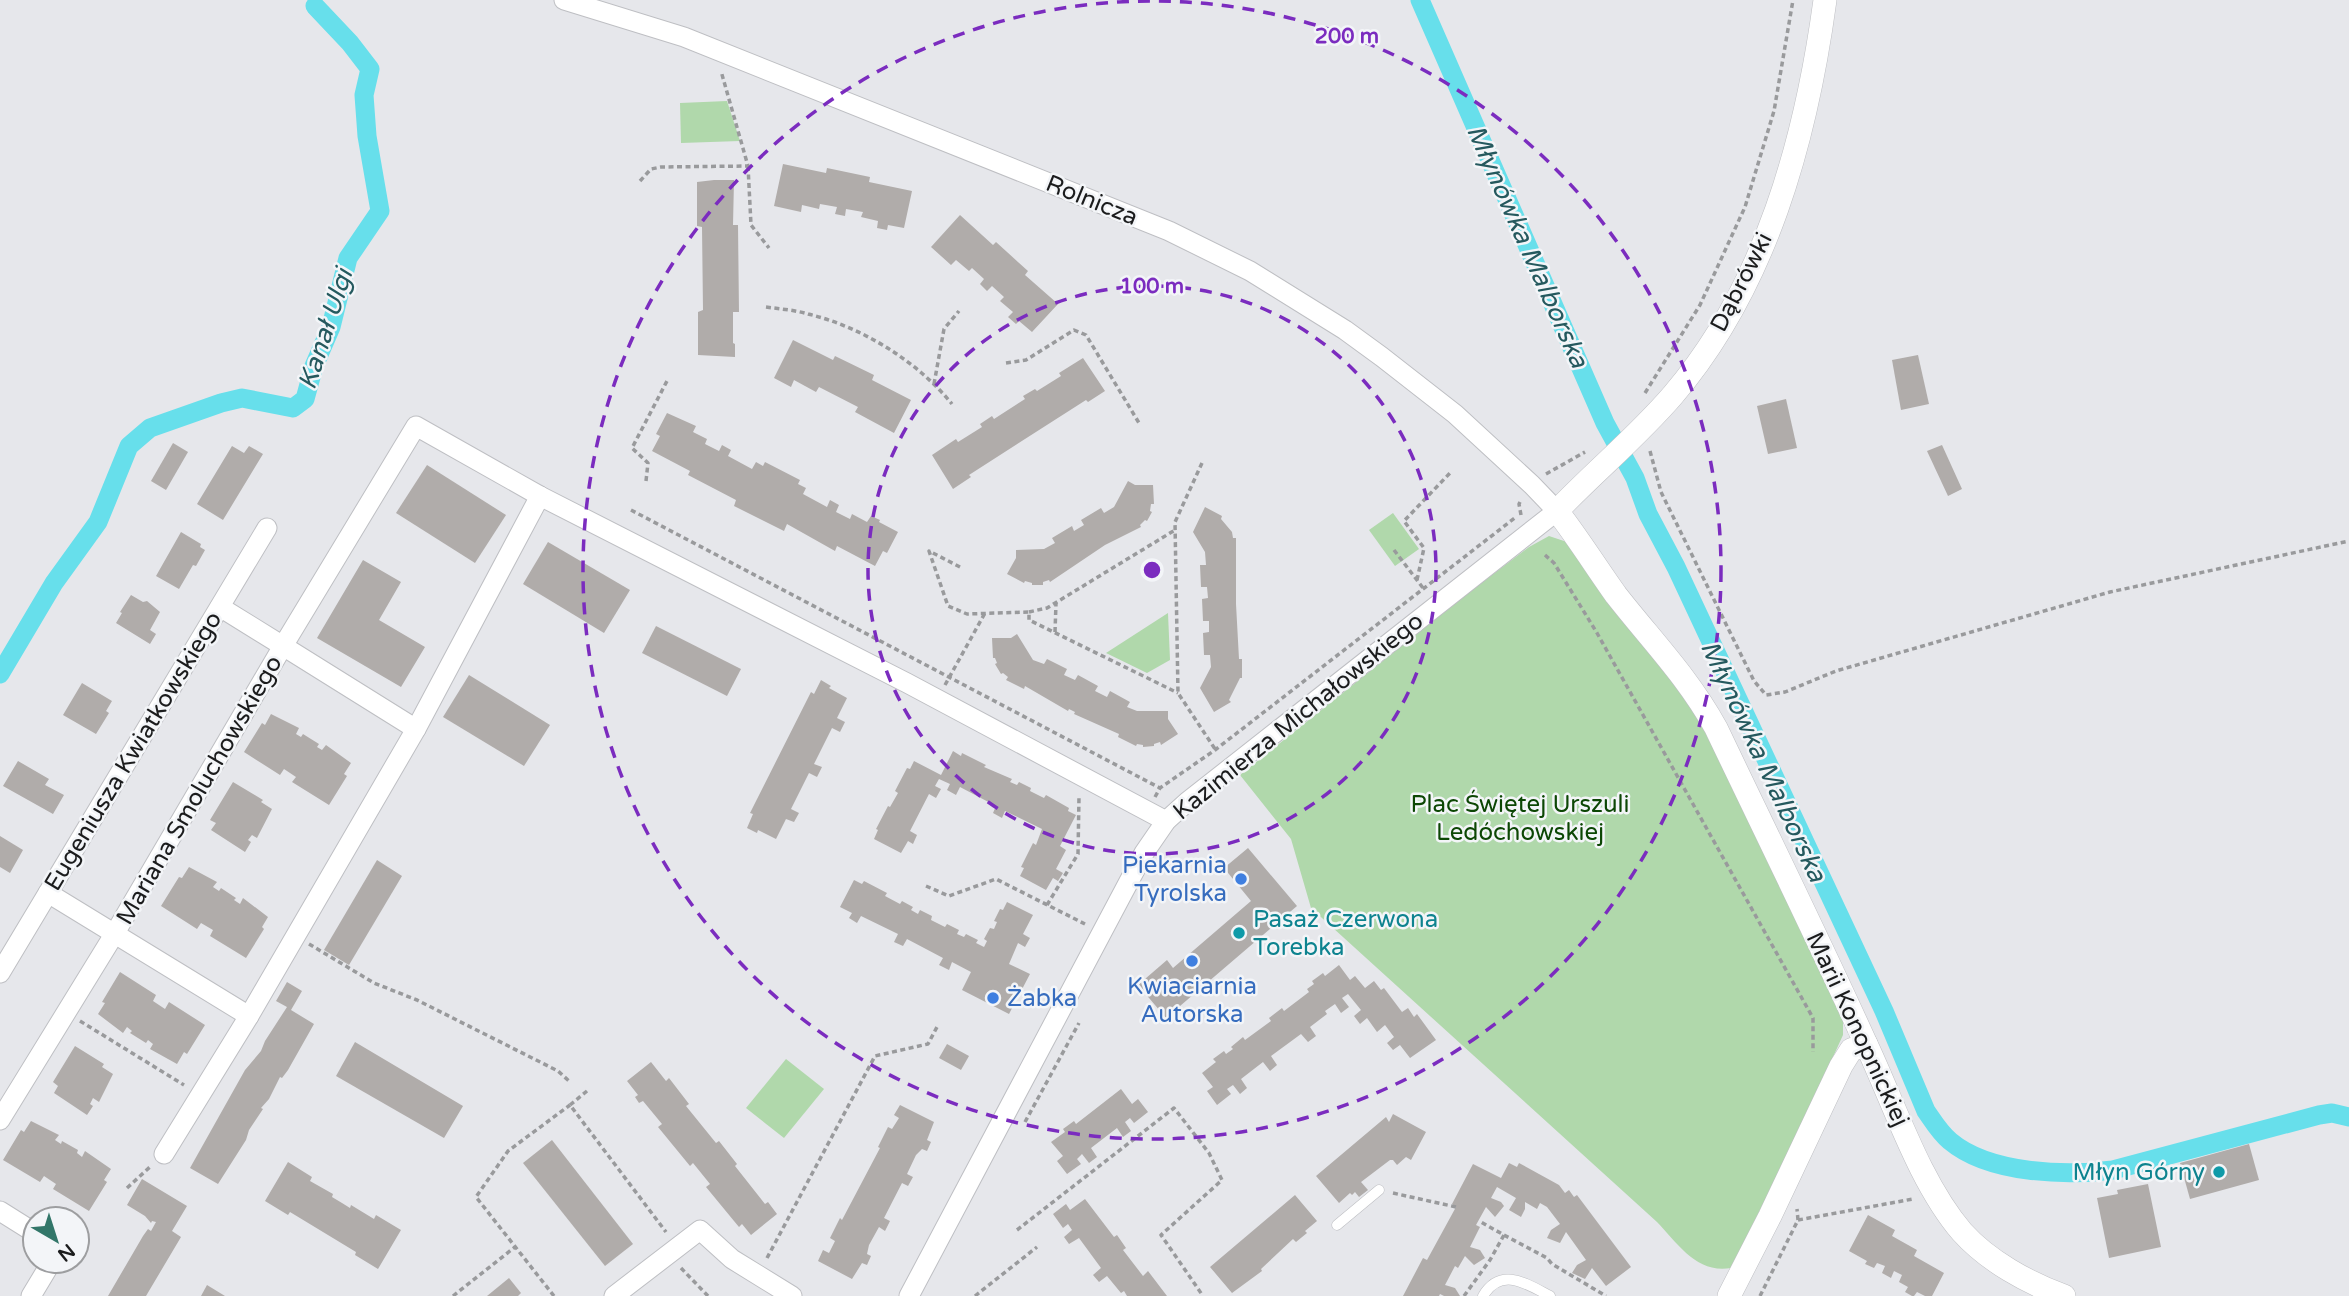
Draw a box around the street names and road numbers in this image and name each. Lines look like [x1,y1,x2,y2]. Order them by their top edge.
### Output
street label: Rolnicza [1042,169,1142,232]
street label: Dąbrówki [1704,228,1779,337]
street label: Eugeniusza Kwiatkowskiego [38,606,228,896]
street label: Kazimierza Michałowskiego [1167,607,1429,826]
street label: Mariana Smoluchowskiego [110,650,289,930]
street label: Marii Konopnickiej [1800,927,1915,1131]

